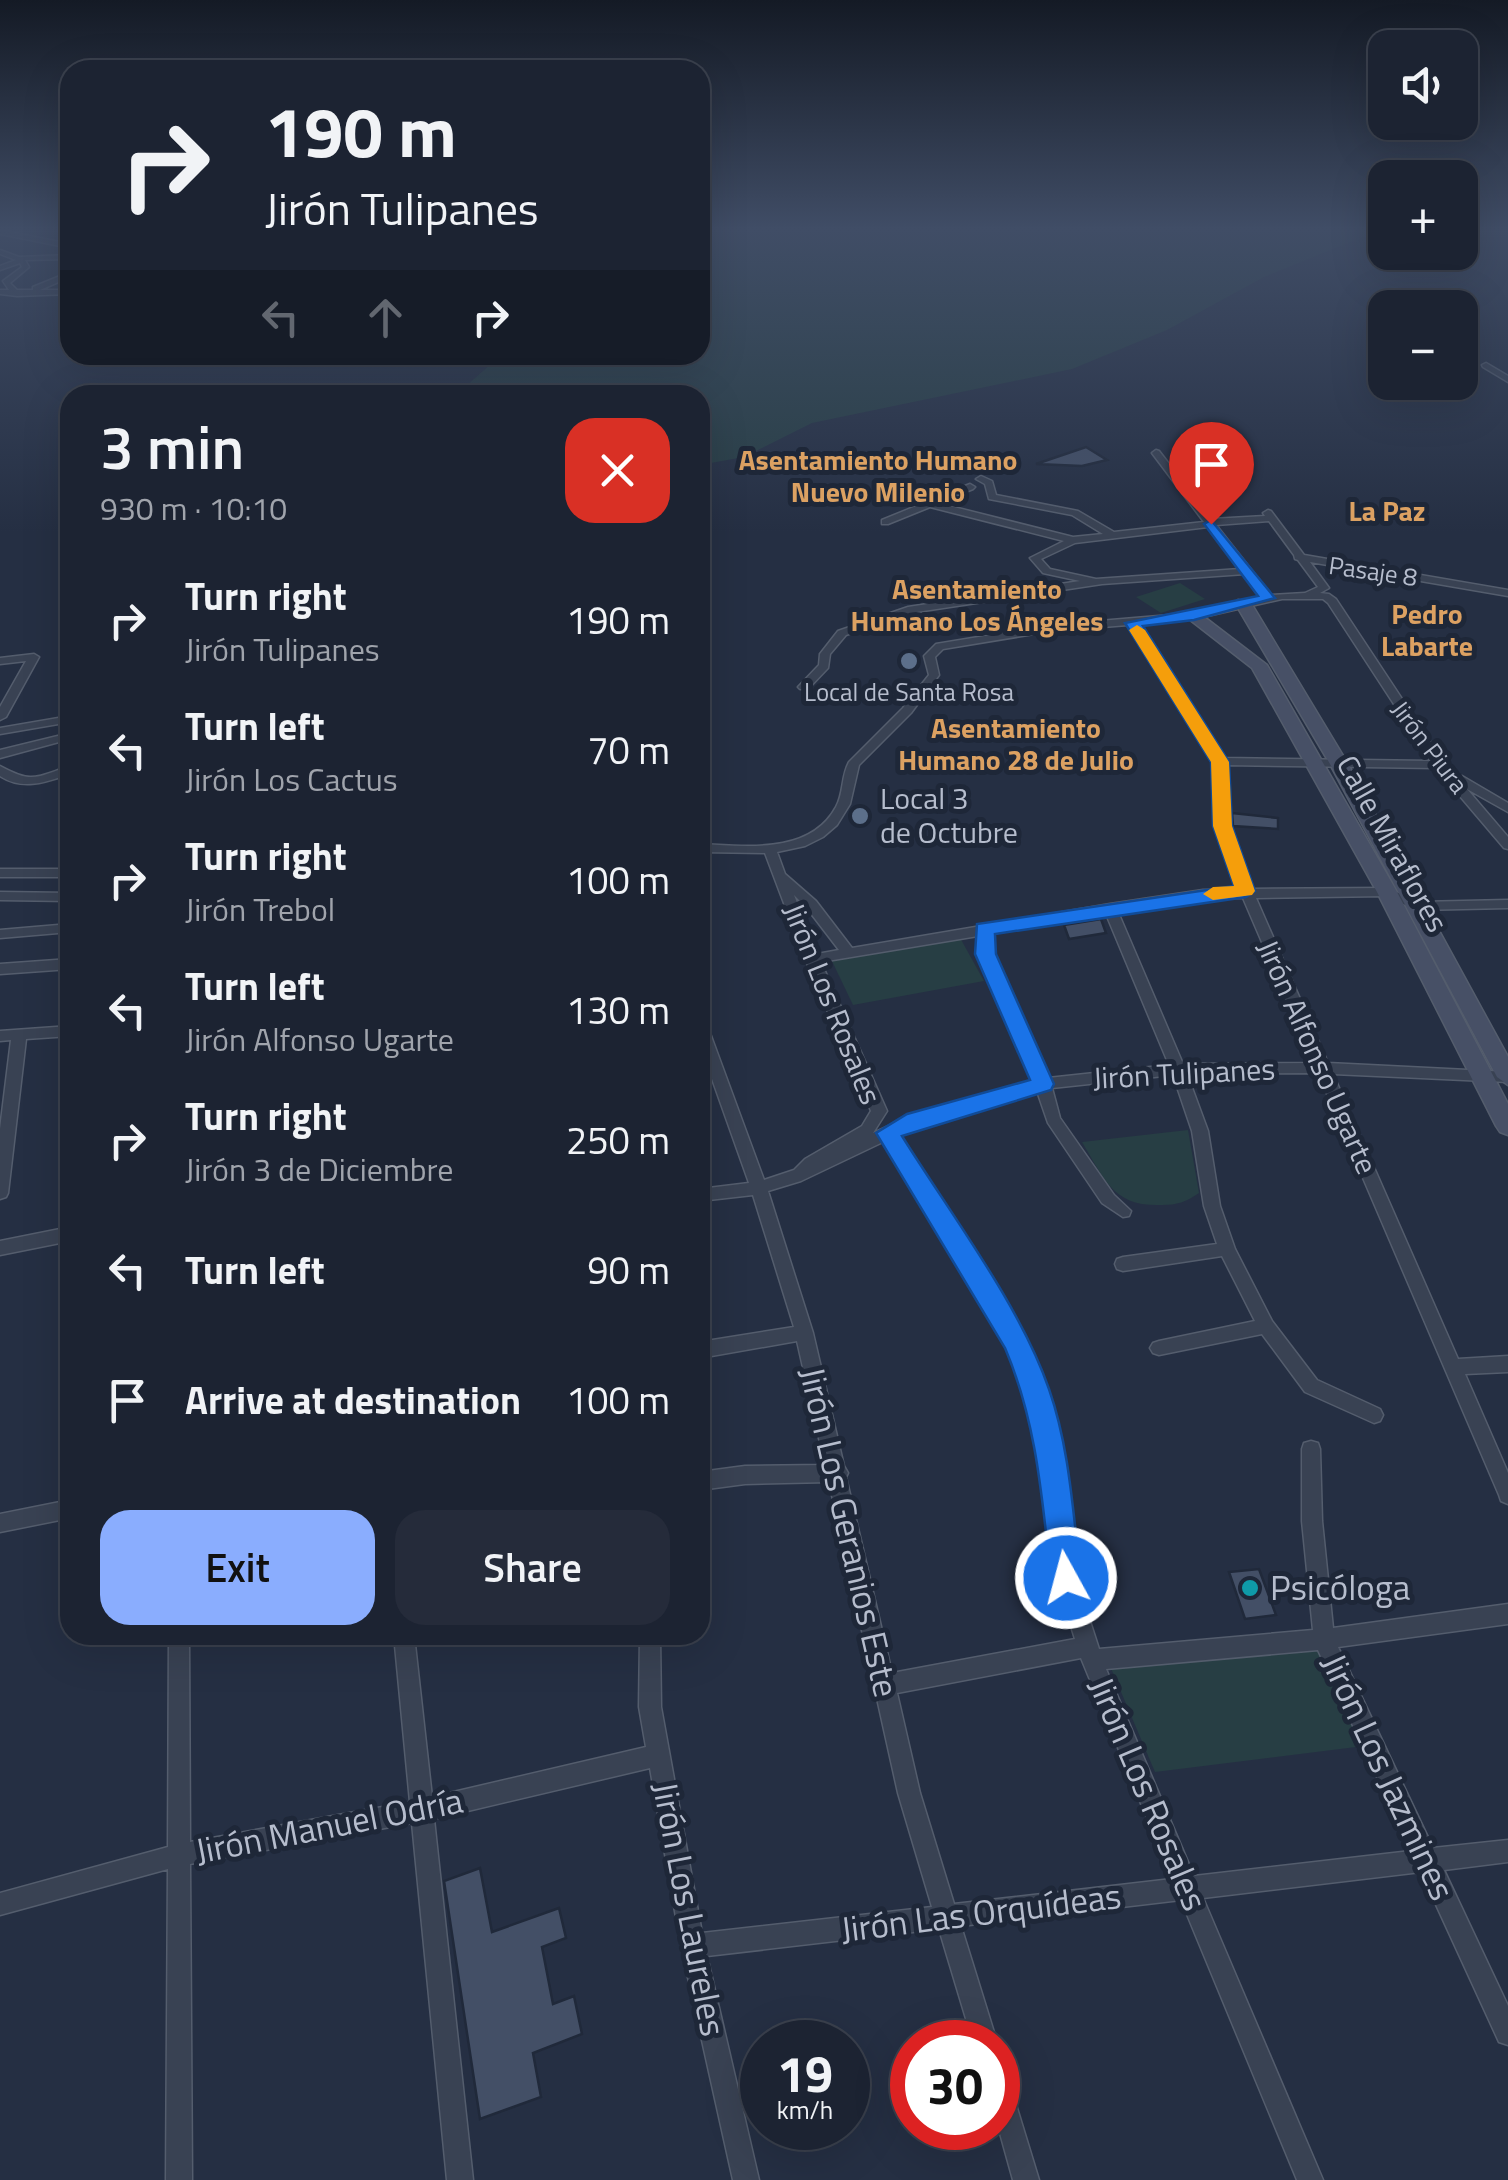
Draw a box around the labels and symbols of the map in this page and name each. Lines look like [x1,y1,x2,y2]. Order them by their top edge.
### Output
pin [1169,422,1254,525]
district label: Asentamiento Humano Nuevo Milenio [739,438,1017,513]
district label: La Paz [1348,489,1426,532]
street label: Pasaje 8 [1326,546,1420,596]
district label: Asentamiento Humano Los Ángeles [851,567,1103,642]
district label: Pedro Labarte [1381,592,1473,667]
marker: Local de Santa Rosa [898,650,920,672]
place label: Local de Santa Rosa [804,673,1014,711]
street label: Jirón Piura [1382,692,1478,802]
district label: Asentamiento Humano 28 de Julio [898,706,1134,781]
street label: Calle Miraflores [1325,747,1461,940]
place label: Local 3 de Octubre [880,775,1018,855]
marker: Local 3 de Octubre [849,805,871,827]
street label: Jirón Los Rosales [772,896,894,1111]
street label: Jirón Alfonso Ugarte [1246,932,1390,1181]
street label: Jirón Tulipanes [1092,1045,1276,1101]
street label: Jirón Los Geranios Este [786,1362,914,1702]
position arrow [1014,1526,1118,1630]
place label: Psicóloga [1270,1560,1410,1614]
marker: Psicóloga [1239,1577,1261,1599]
street label: Jirón Los Jazmines [1308,1644,1470,1909]
street label: Jirón Los Rosales [1075,1668,1222,1919]
street label: Jirón Manuel Odría [191,1773,467,1877]
street label: Jirón Los Laureles [639,1777,741,2041]
street label: Jirón Las Orquídeas [838,1868,1124,1956]
speed limit sign: 30 [890,2020,1020,2150]

